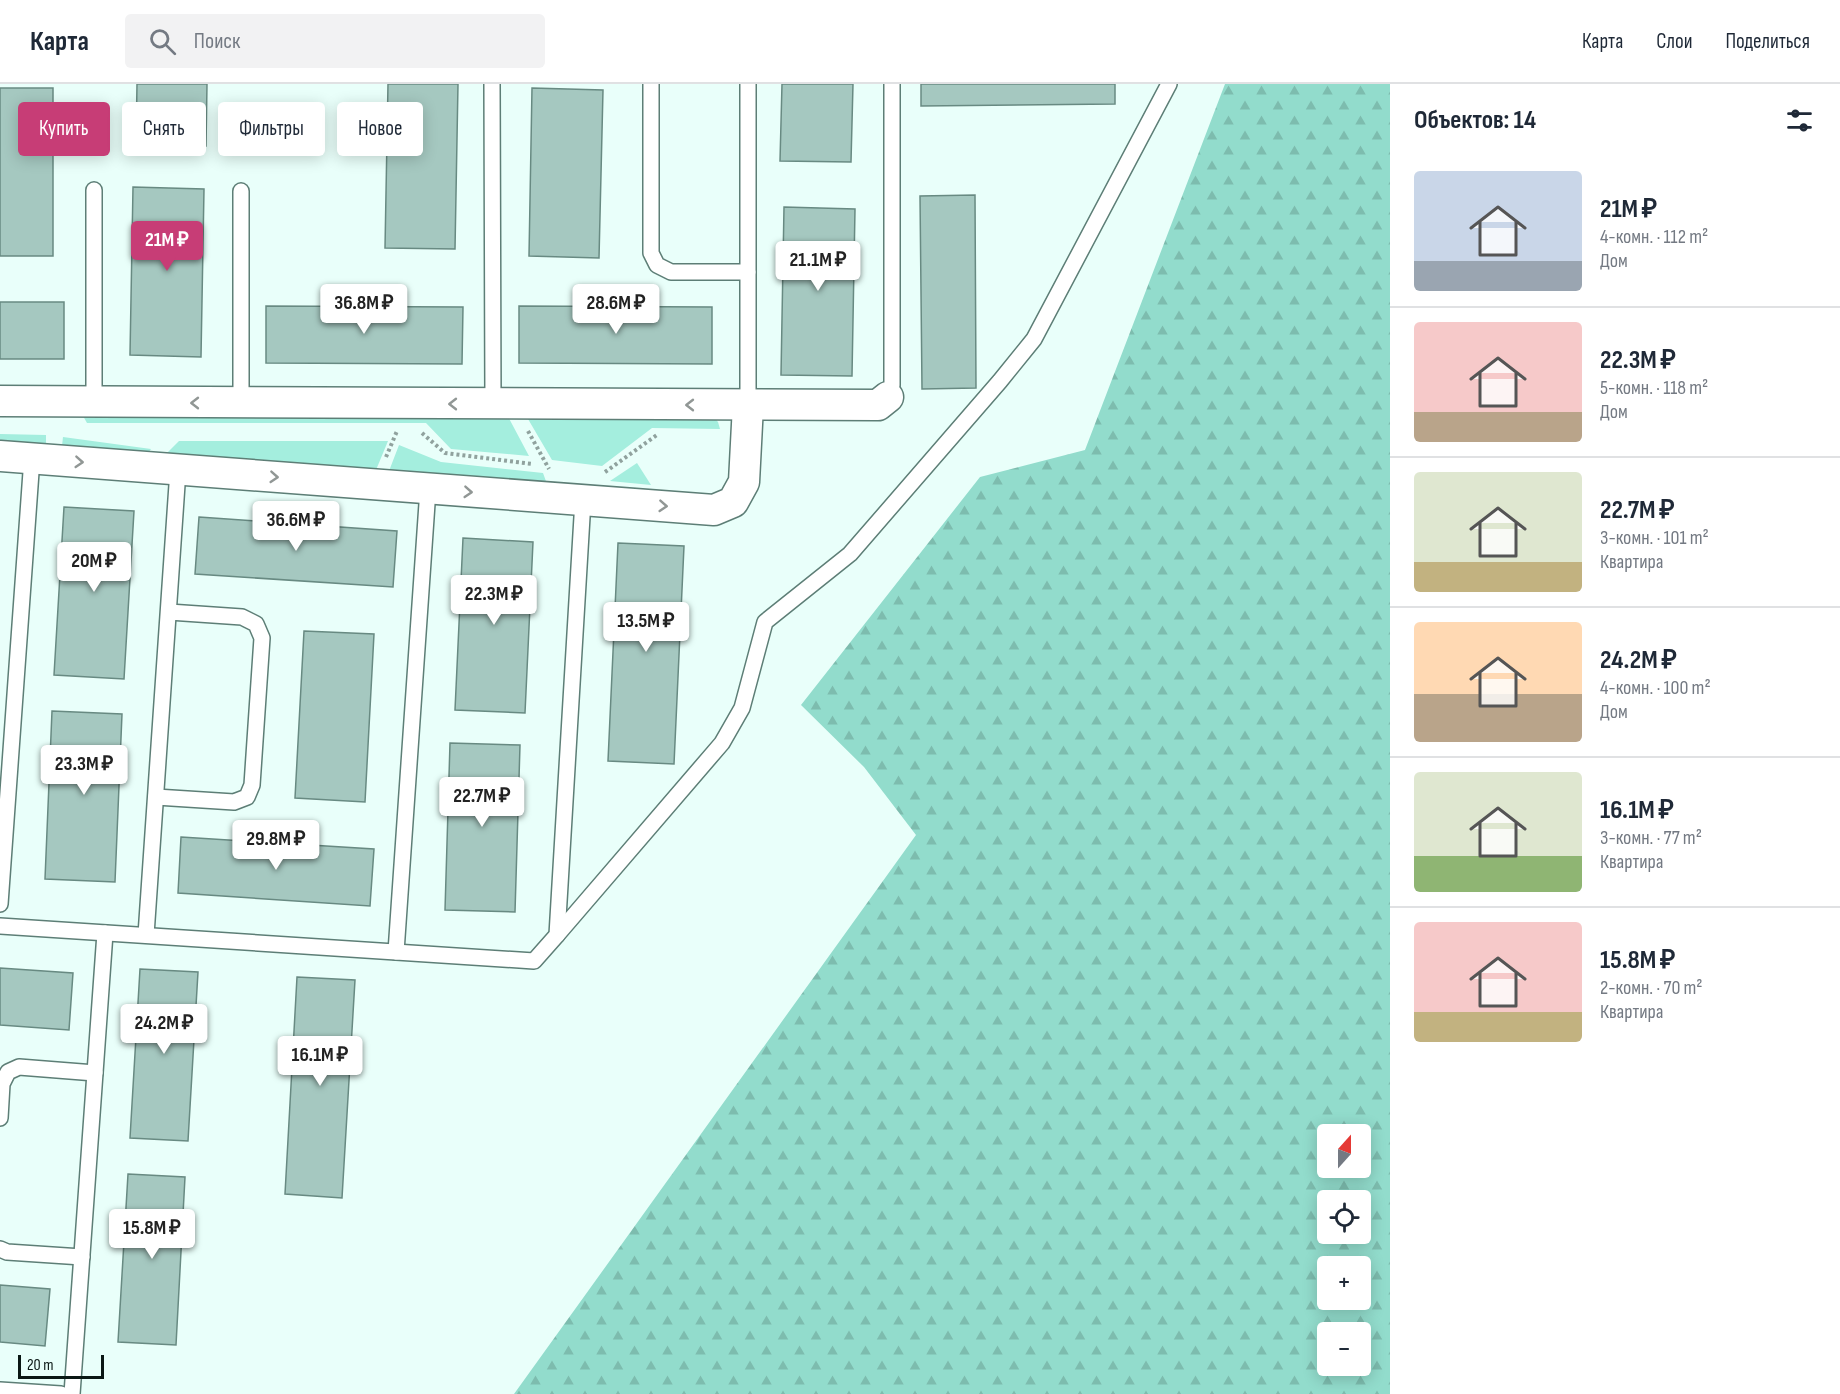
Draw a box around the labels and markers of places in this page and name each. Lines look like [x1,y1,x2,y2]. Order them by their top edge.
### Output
pin: 21M ₽ [125,221,209,272]
pin: 21.1M ₽ [763,241,873,292]
pin: 36.8M ₽ [309,284,419,335]
pin: 28.6M ₽ [561,284,671,335]
pin: 36.6M ₽ [241,501,351,552]
pin: 20M ₽ [52,542,136,593]
pin: 22.3M ₽ [439,575,549,626]
pin: 13.5M ₽ [591,602,701,653]
pin: 23.3M ₽ [29,745,139,796]
pin: 22.7M ₽ [427,777,537,828]
pin: 29.8M ₽ [221,820,331,871]
pin: 24.2M ₽ [109,1004,219,1055]
pin: 16.1M ₽ [265,1036,375,1087]
pin: 15.8M ₽ [97,1209,207,1260]

